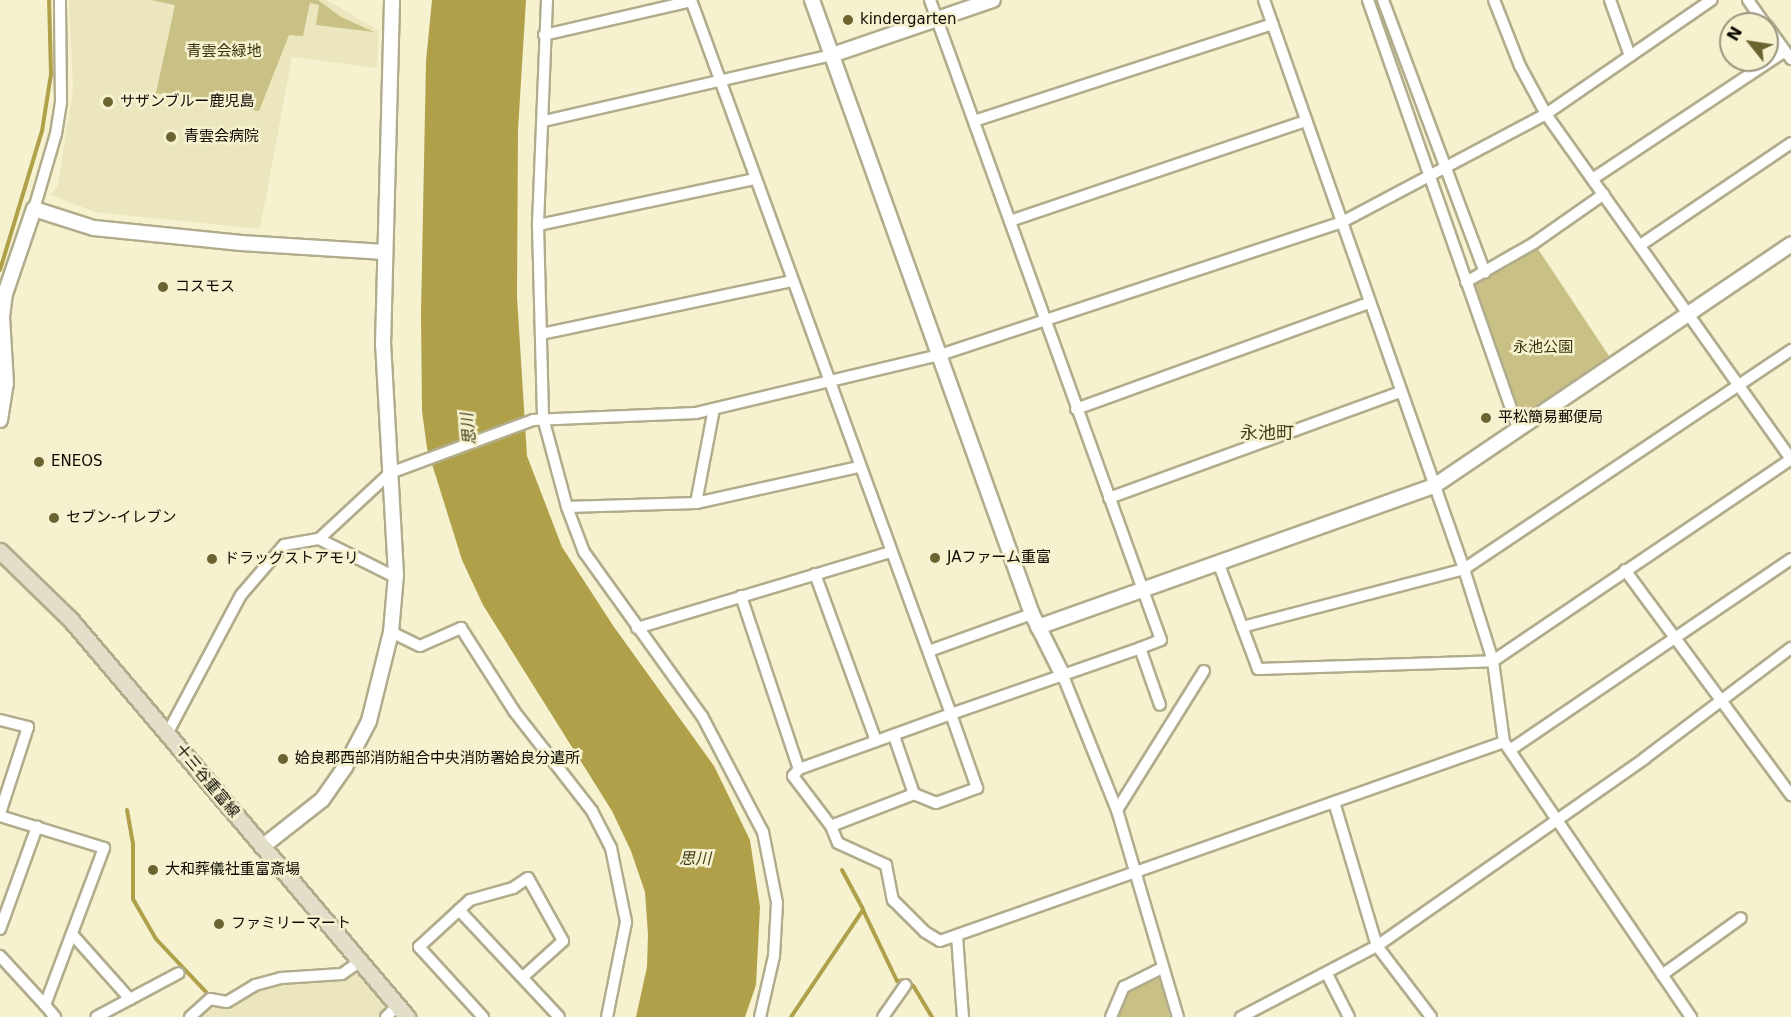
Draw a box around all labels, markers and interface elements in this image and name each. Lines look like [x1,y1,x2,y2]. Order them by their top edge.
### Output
place label: kindergarten [860,11,957,29]
north arrow [1719,12,1779,72]
marker: kindergarten [841,13,855,27]
text: N [1723,23,1746,44]
park label: 青雲会緑地 [187,43,261,61]
place label: サザンブルー鹿児島 [120,93,255,111]
marker: サザンブルー鹿児島 [101,95,115,109]
marker: 青雲会病院 [162,128,180,146]
place label: 青雲会病院 [184,128,259,146]
place label: コスモス [175,278,235,296]
marker: コスモス [156,280,170,294]
park label: 永池公園 [1513,339,1573,357]
place label: 平松簡易郵便局 [1498,409,1603,427]
marker: 平松簡易郵便局 [1479,411,1493,425]
water label: 思川 [458,412,480,446]
district label: 永池町 [1240,422,1294,444]
place label: ENEOS [51,453,103,471]
marker: ENEOS [32,455,46,469]
place label: セブン-イレブン [66,509,176,527]
marker: セブン-イレブン [47,511,61,525]
place label: JAファーム重富 [947,549,1051,567]
place label: ドラッグストアモリ [224,550,359,568]
marker: JAファーム重富 [928,551,942,565]
marker: ドラッグストアモリ [205,552,219,566]
street label: 十三谷重富線 [171,741,243,821]
place label: 姶良郡西部消防組合中央消防署姶良分遣所 [295,750,580,768]
marker: 姶良郡西部消防組合中央消防署姶良分遣所 [276,752,290,766]
water label: 思川 [679,849,711,869]
place label: 大和葬儀社重富斎場 [165,861,300,879]
marker: 大和葬儀社重富斎場 [146,863,160,877]
place label: ファミリーマート [231,915,351,933]
marker: ファミリーマート [212,917,226,931]

